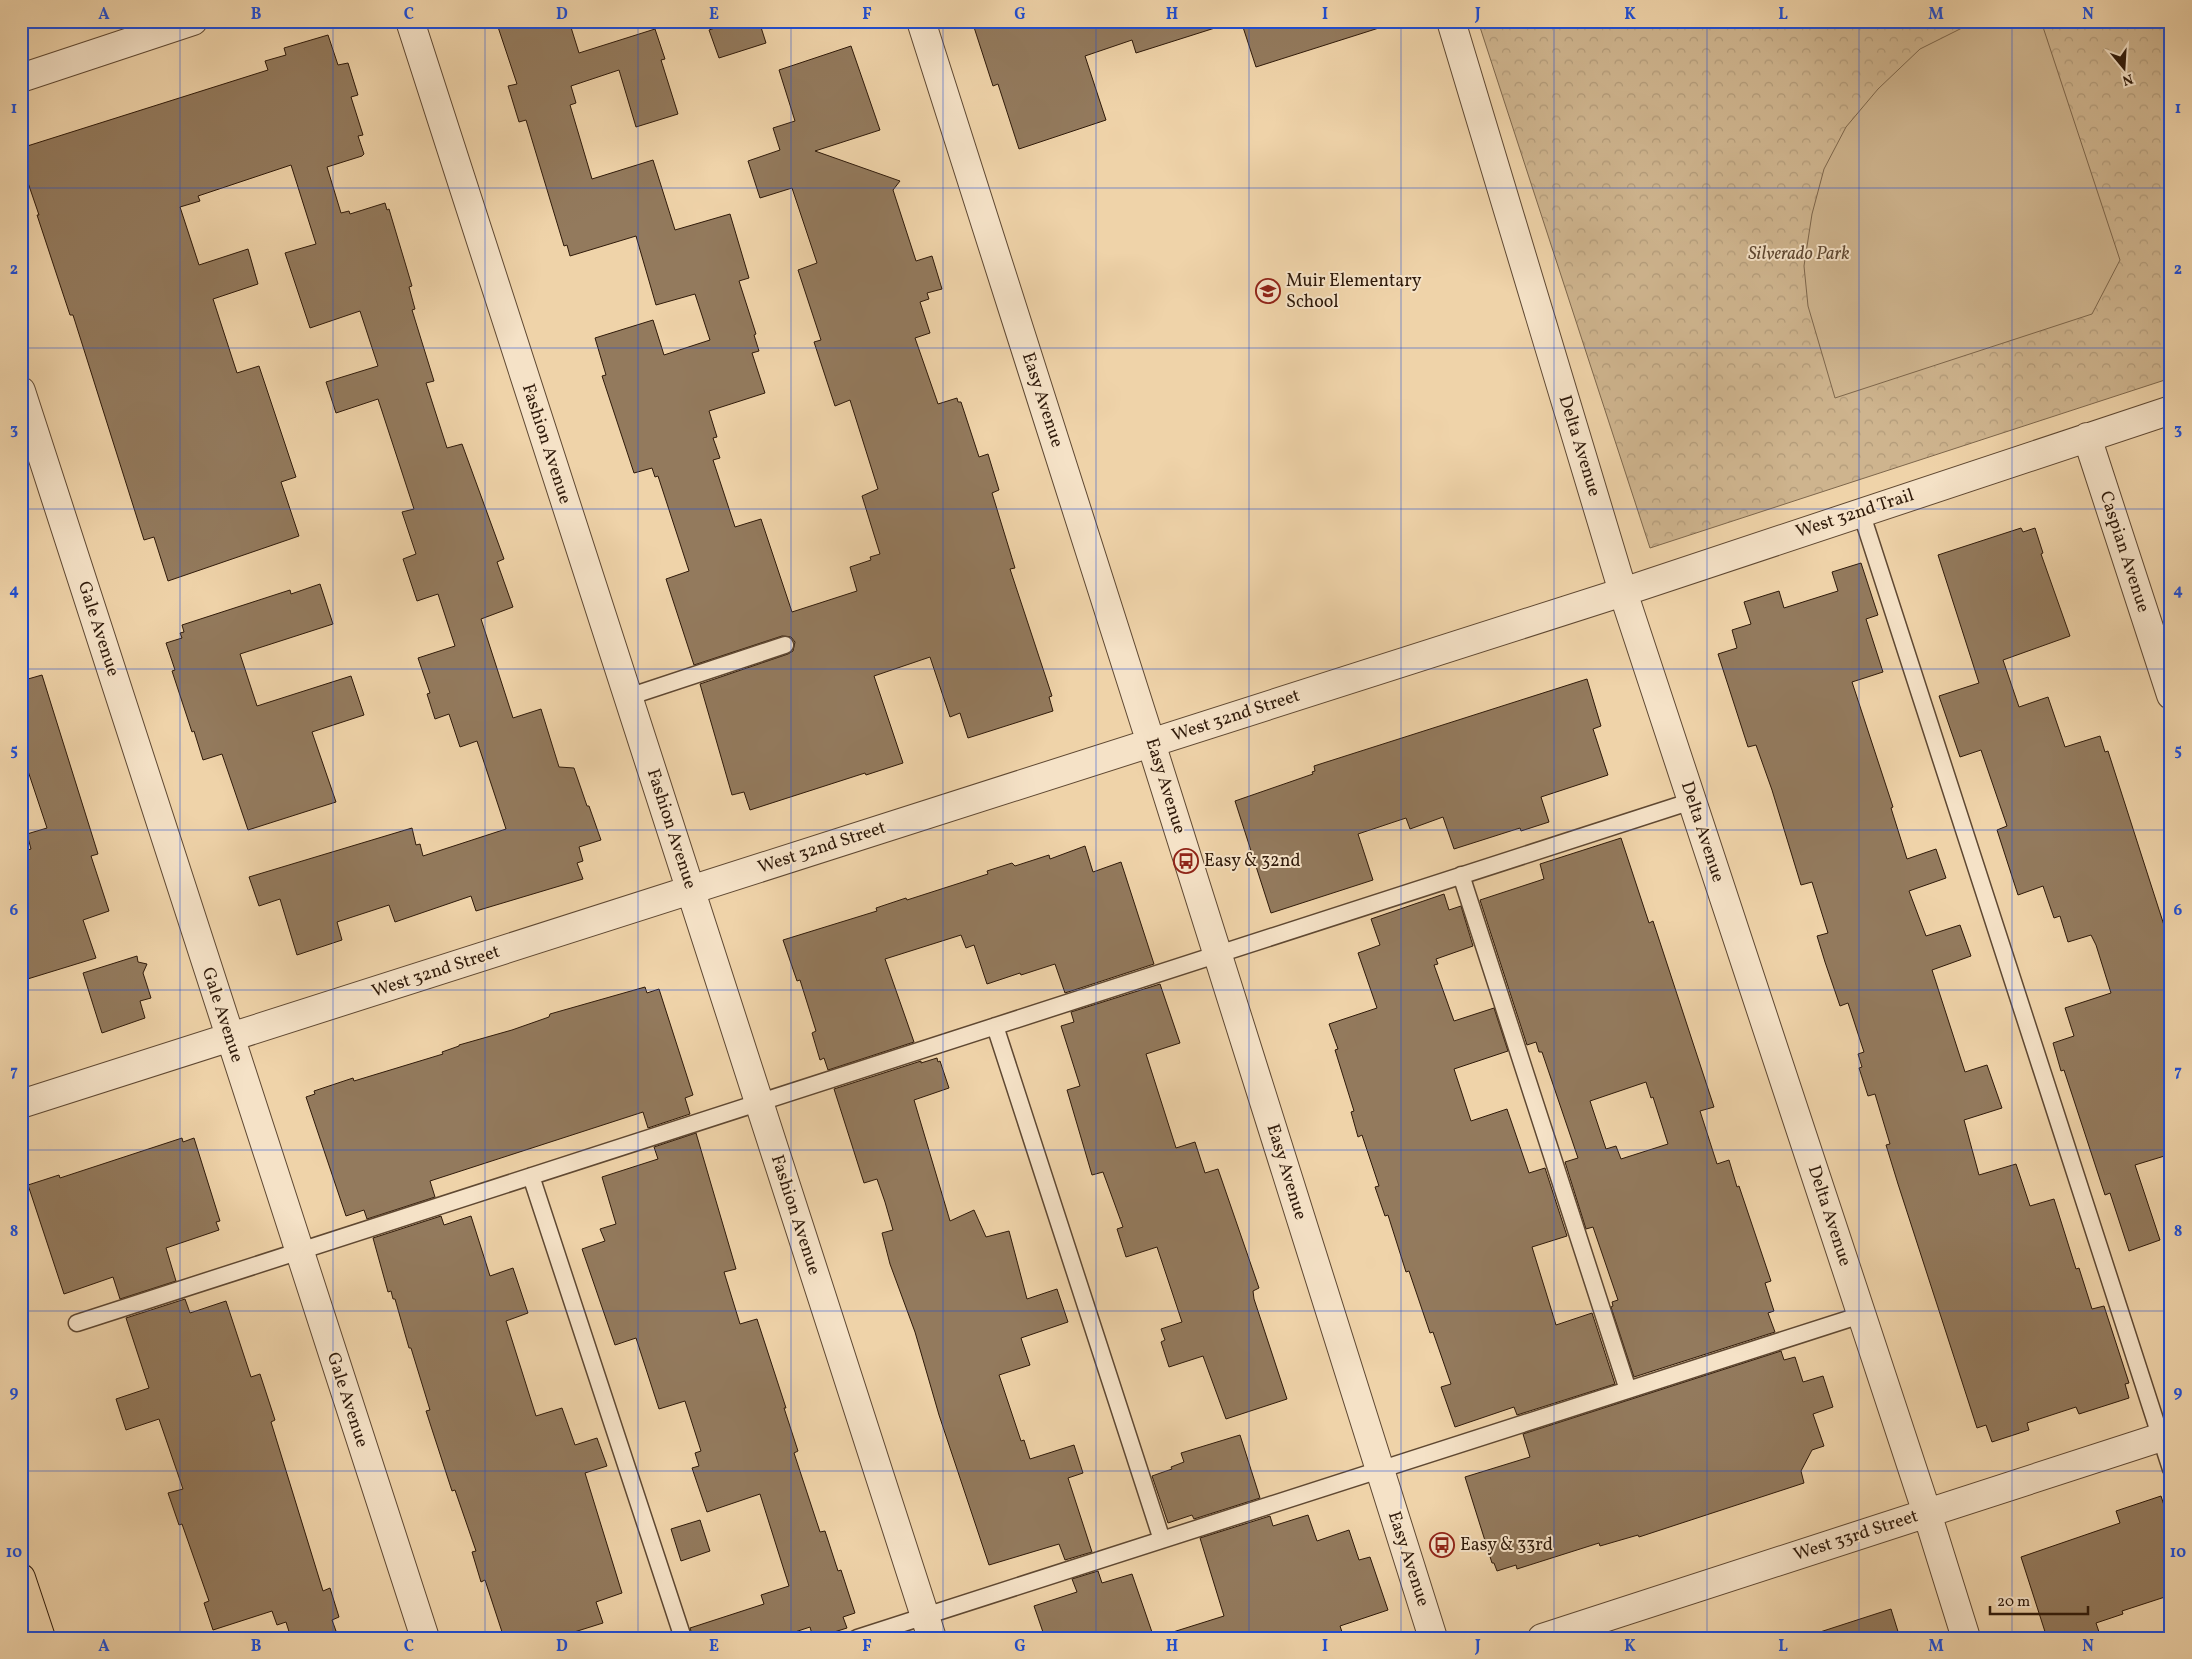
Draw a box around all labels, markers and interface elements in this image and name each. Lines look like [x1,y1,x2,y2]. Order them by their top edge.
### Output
text: A [98,4,110,26]
text: B [251,4,262,26]
text: C [404,4,414,26]
text: D [556,4,568,26]
text: E [709,4,719,26]
text: F [862,4,872,26]
text: G [1014,4,1026,26]
text: H [1166,4,1178,26]
text: I [1322,4,1328,26]
text: J [1474,4,1481,26]
text: K [1624,4,1636,26]
text: L [1778,4,1788,26]
text: M [1928,4,1944,26]
text: N [2082,4,2094,26]
north arrow [2100,42,2150,92]
text: N [2120,68,2135,90]
text: 1 [11,98,17,120]
text: 1 [2175,98,2181,120]
park label: Silverado Park [1748,242,1850,267]
text: 2 [10,259,18,281]
text: 2 [2174,259,2182,281]
place label: Muir Elementary School [1286,269,1422,315]
school or university icon: Muir Elementary School [1255,278,1281,304]
street label: Easy Avenue [1015,349,1069,451]
street label: Fashion Avenue [515,381,577,507]
street label: Delta Avenue [1552,392,1606,500]
text: 3 [10,419,18,441]
text: 3 [2174,419,2182,441]
street label: West 32nd Trail [1793,483,1917,545]
street label: Caspian Avenue [2093,488,2155,616]
street label: Gale Avenue [71,578,125,680]
text: 4 [9,580,19,602]
text: 4 [2173,580,2183,602]
street label: West 32nd Street [1169,684,1303,748]
street label: Easy Avenue [1139,735,1191,837]
text: 5 [10,740,18,762]
text: 5 [2174,740,2182,762]
street label: Fashion Avenue [640,766,702,892]
street label: Delta Avenue [1674,778,1730,886]
street label: West 32nd Street [755,816,889,880]
bus stop icon: Easy & 32nd [1173,848,1199,874]
place label: Easy & 32nd [1204,849,1301,874]
text: 6 [10,900,19,922]
text: 6 [2174,900,2183,922]
street label: West 32nd Street [369,940,503,1004]
street label: Gale Avenue [195,964,249,1066]
text: 7 [10,1061,18,1083]
text: 7 [2174,1061,2182,1083]
street label: Easy Avenue [1260,1121,1312,1223]
street label: Fashion Avenue [764,1152,826,1278]
street label: Delta Avenue [1801,1162,1857,1270]
text: 8 [10,1221,18,1243]
text: 8 [2174,1221,2182,1243]
street label: Gale Avenue [320,1349,374,1451]
text: 9 [10,1382,19,1404]
text: 9 [2174,1382,2183,1404]
street label: West 33rd Street [1791,1504,1921,1568]
street label: Easy Avenue [1381,1508,1435,1610]
bus stop icon: Easy & 33rd [1429,1532,1455,1558]
place label: Easy & 33rd [1460,1533,1553,1558]
text: 10 [6,1542,22,1564]
text: 10 [2170,1542,2186,1564]
scale bar [1990,1584,2087,1616]
text: 20 m [1997,1592,2030,1613]
text: A [98,1636,110,1658]
text: B [251,1636,262,1658]
text: C [404,1636,414,1658]
text: D [556,1636,568,1658]
text: E [709,1636,719,1658]
text: F [862,1636,872,1658]
text: G [1014,1636,1026,1658]
text: H [1166,1636,1178,1658]
text: I [1322,1636,1328,1658]
text: J [1474,1636,1481,1658]
text: K [1624,1636,1636,1658]
text: L [1778,1636,1788,1658]
text: M [1928,1636,1944,1658]
text: N [2082,1636,2094,1658]

